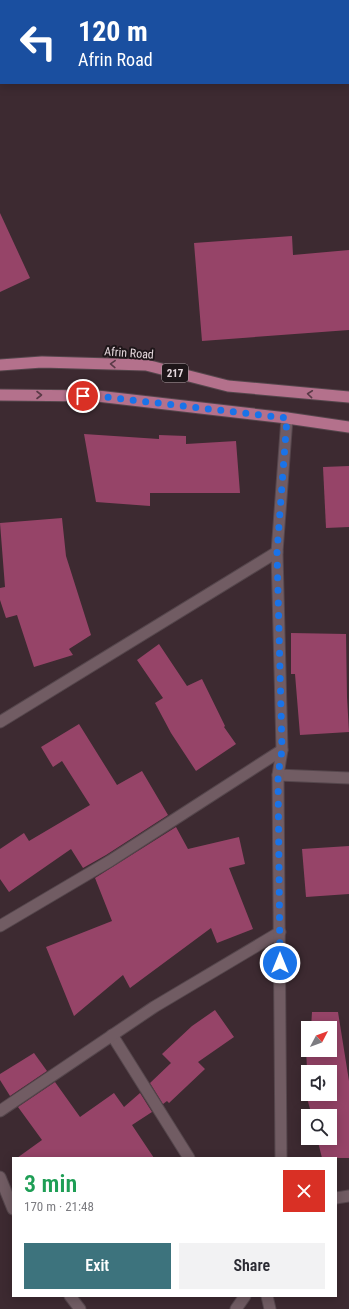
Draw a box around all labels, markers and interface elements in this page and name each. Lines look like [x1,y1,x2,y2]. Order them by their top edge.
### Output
text: 120 m [78,15,148,48]
icon: left [12,16,64,68]
text: Afrin Road [78,49,153,70]
street label: Afrin Road [104,344,154,362]
one-way arrow [110,360,116,369]
road number: 217 [162,364,188,382]
pin [66,379,100,413]
icon: arrive [72,385,94,407]
one-way arrow [307,390,313,399]
one-way arrow [36,391,42,399]
position arrow [259,942,301,984]
north arrow [301,1021,337,1057]
map controls [301,1021,337,1145]
button: sound [301,1065,337,1101]
button: search [301,1109,337,1145]
text: 3 min [24,1170,77,1198]
button: close [283,1170,325,1212]
text: 170 m · 21:48 [24,1199,94,1214]
button: Exit [24,1243,171,1289]
button: Share [179,1243,325,1289]

